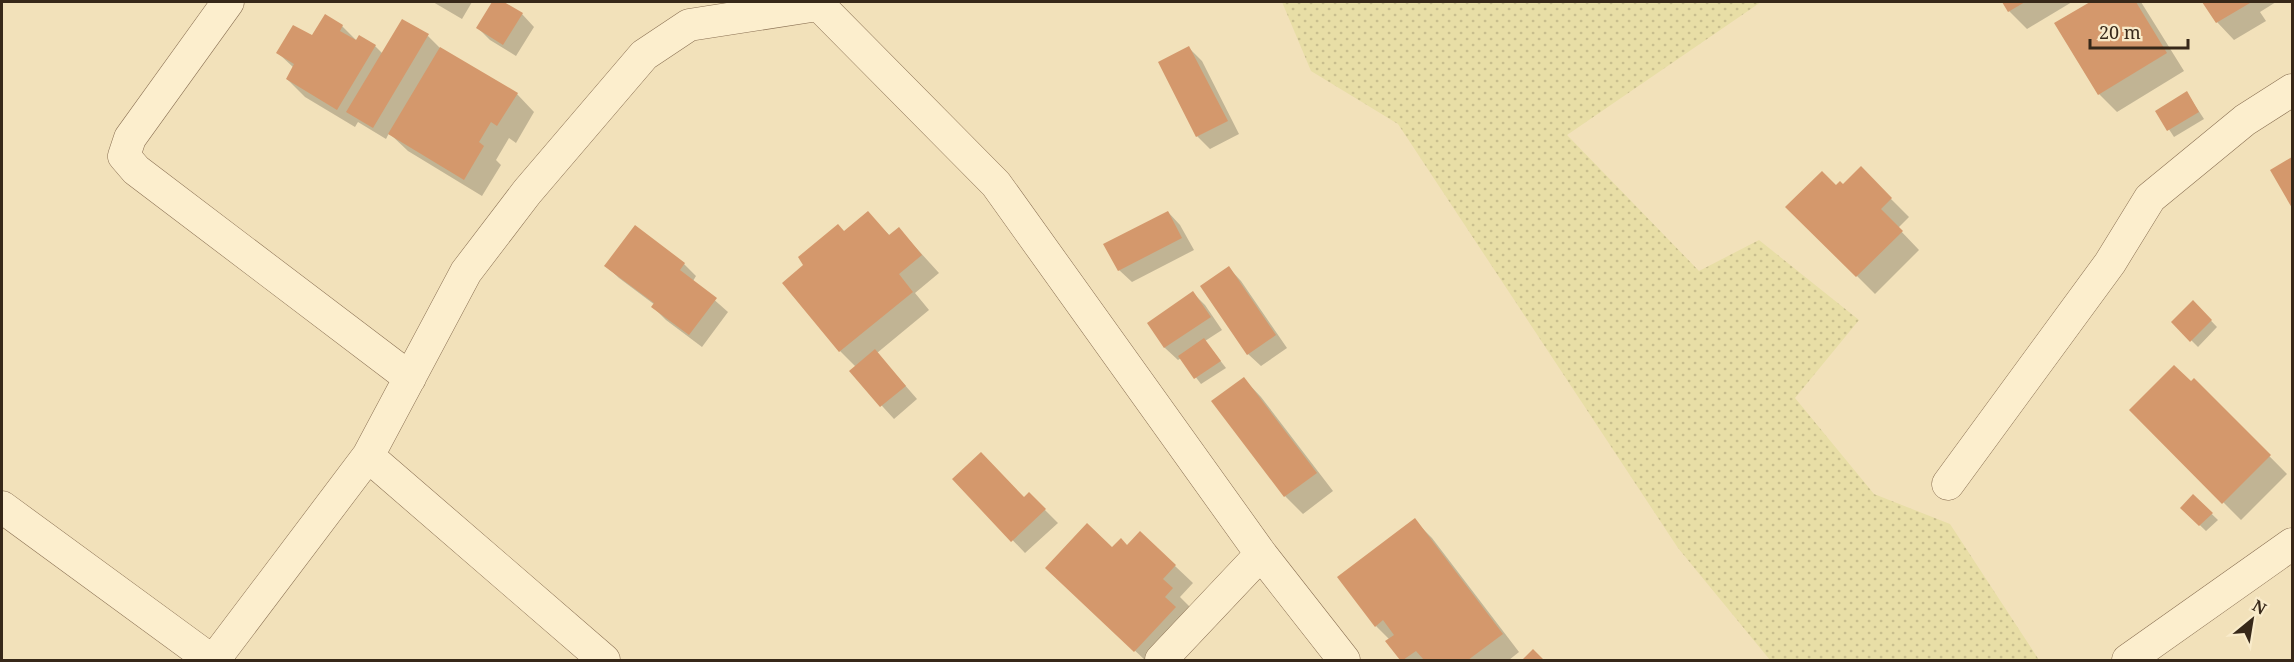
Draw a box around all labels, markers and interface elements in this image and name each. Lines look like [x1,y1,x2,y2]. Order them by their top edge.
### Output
scale bar [2090,12,2188,50]
text: 20 m [2099,20,2141,44]
north arrow [2222,590,2282,650]
text: N [2249,594,2271,620]

